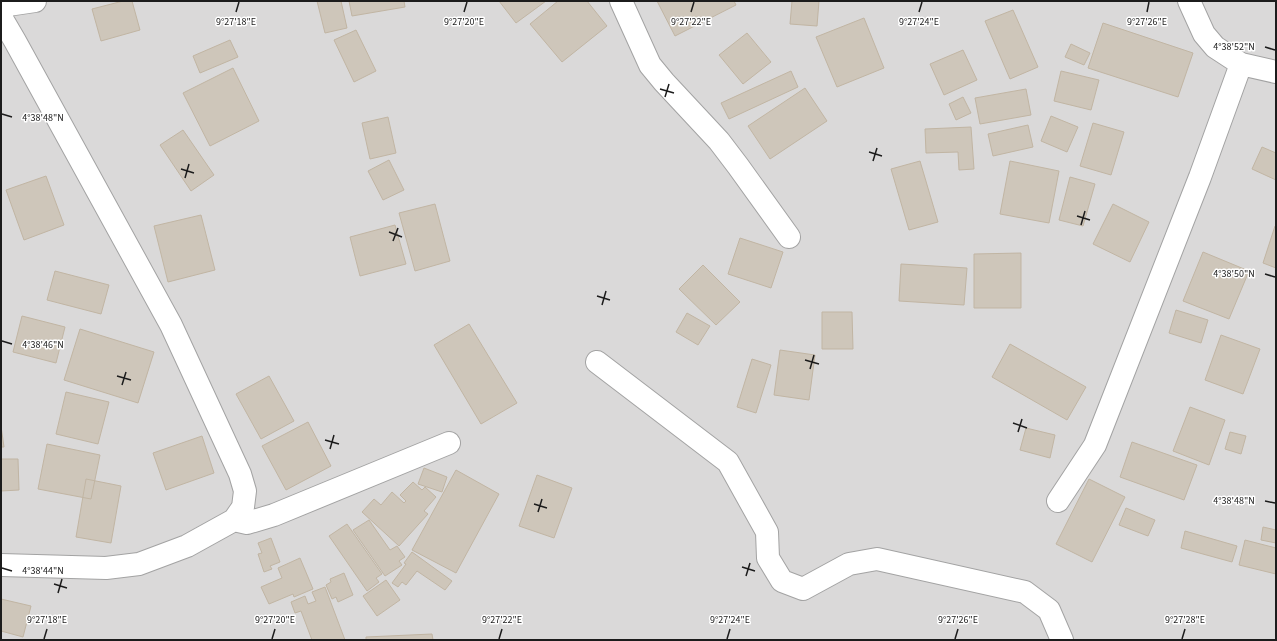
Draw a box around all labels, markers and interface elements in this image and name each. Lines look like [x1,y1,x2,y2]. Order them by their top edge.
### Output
text: 9°27'18"E [216,15,256,29]
text: 9°27'20"E [444,15,484,29]
text: 9°27'22"E [671,15,711,29]
text: 9°27'24"E [899,15,939,29]
text: 9°27'26"E [1127,15,1167,29]
text: 4°38'52"N [1213,40,1255,54]
text: 4°38'48"N [22,111,64,125]
text: 4°38'50"N [1213,267,1255,281]
text: 4°38'46"N [22,338,64,352]
text: 4°38'48"N [1213,494,1255,508]
text: 4°38'44"N [22,564,64,578]
text: 9°27'18"E [27,613,67,627]
text: 9°27'20"E [255,613,295,627]
text: 9°27'22"E [482,613,522,627]
text: 9°27'24"E [710,613,750,627]
text: 9°27'26"E [938,613,978,627]
text: 9°27'28"E [1165,613,1205,627]

